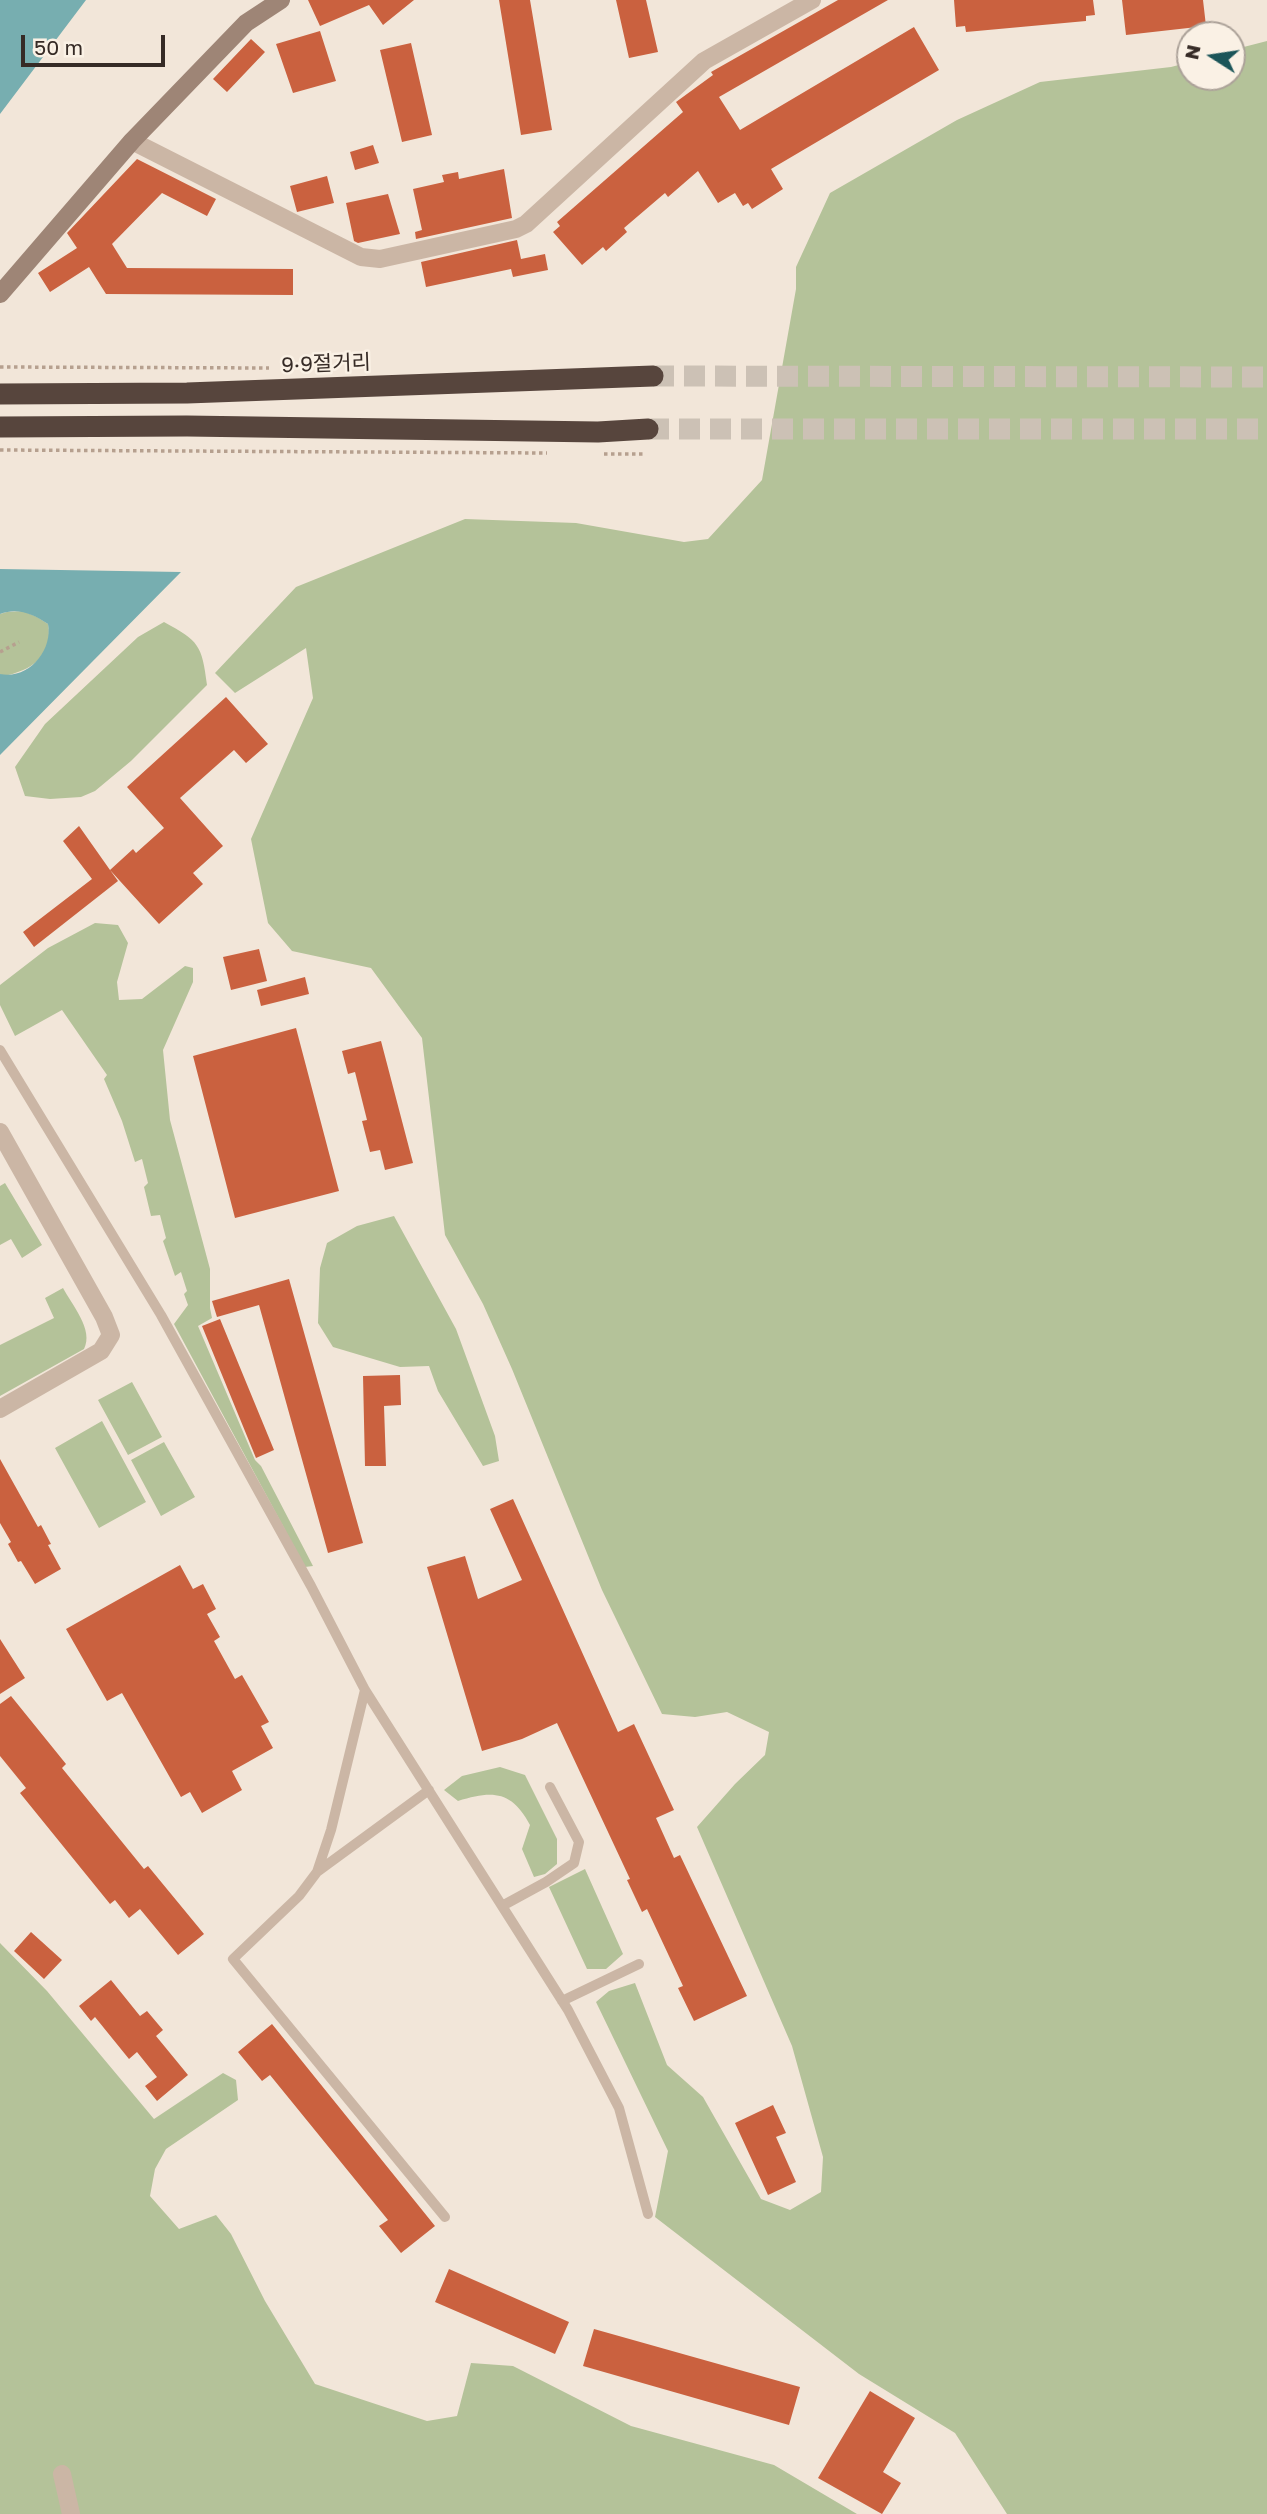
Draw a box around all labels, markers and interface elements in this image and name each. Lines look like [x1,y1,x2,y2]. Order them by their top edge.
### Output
scale bar [24,21,168,65]
north arrow [1176,21,1246,91]
text: 50 m [34,34,83,60]
text: N [1179,42,1205,61]
street label: 9·9절거리 [281,350,371,378]

